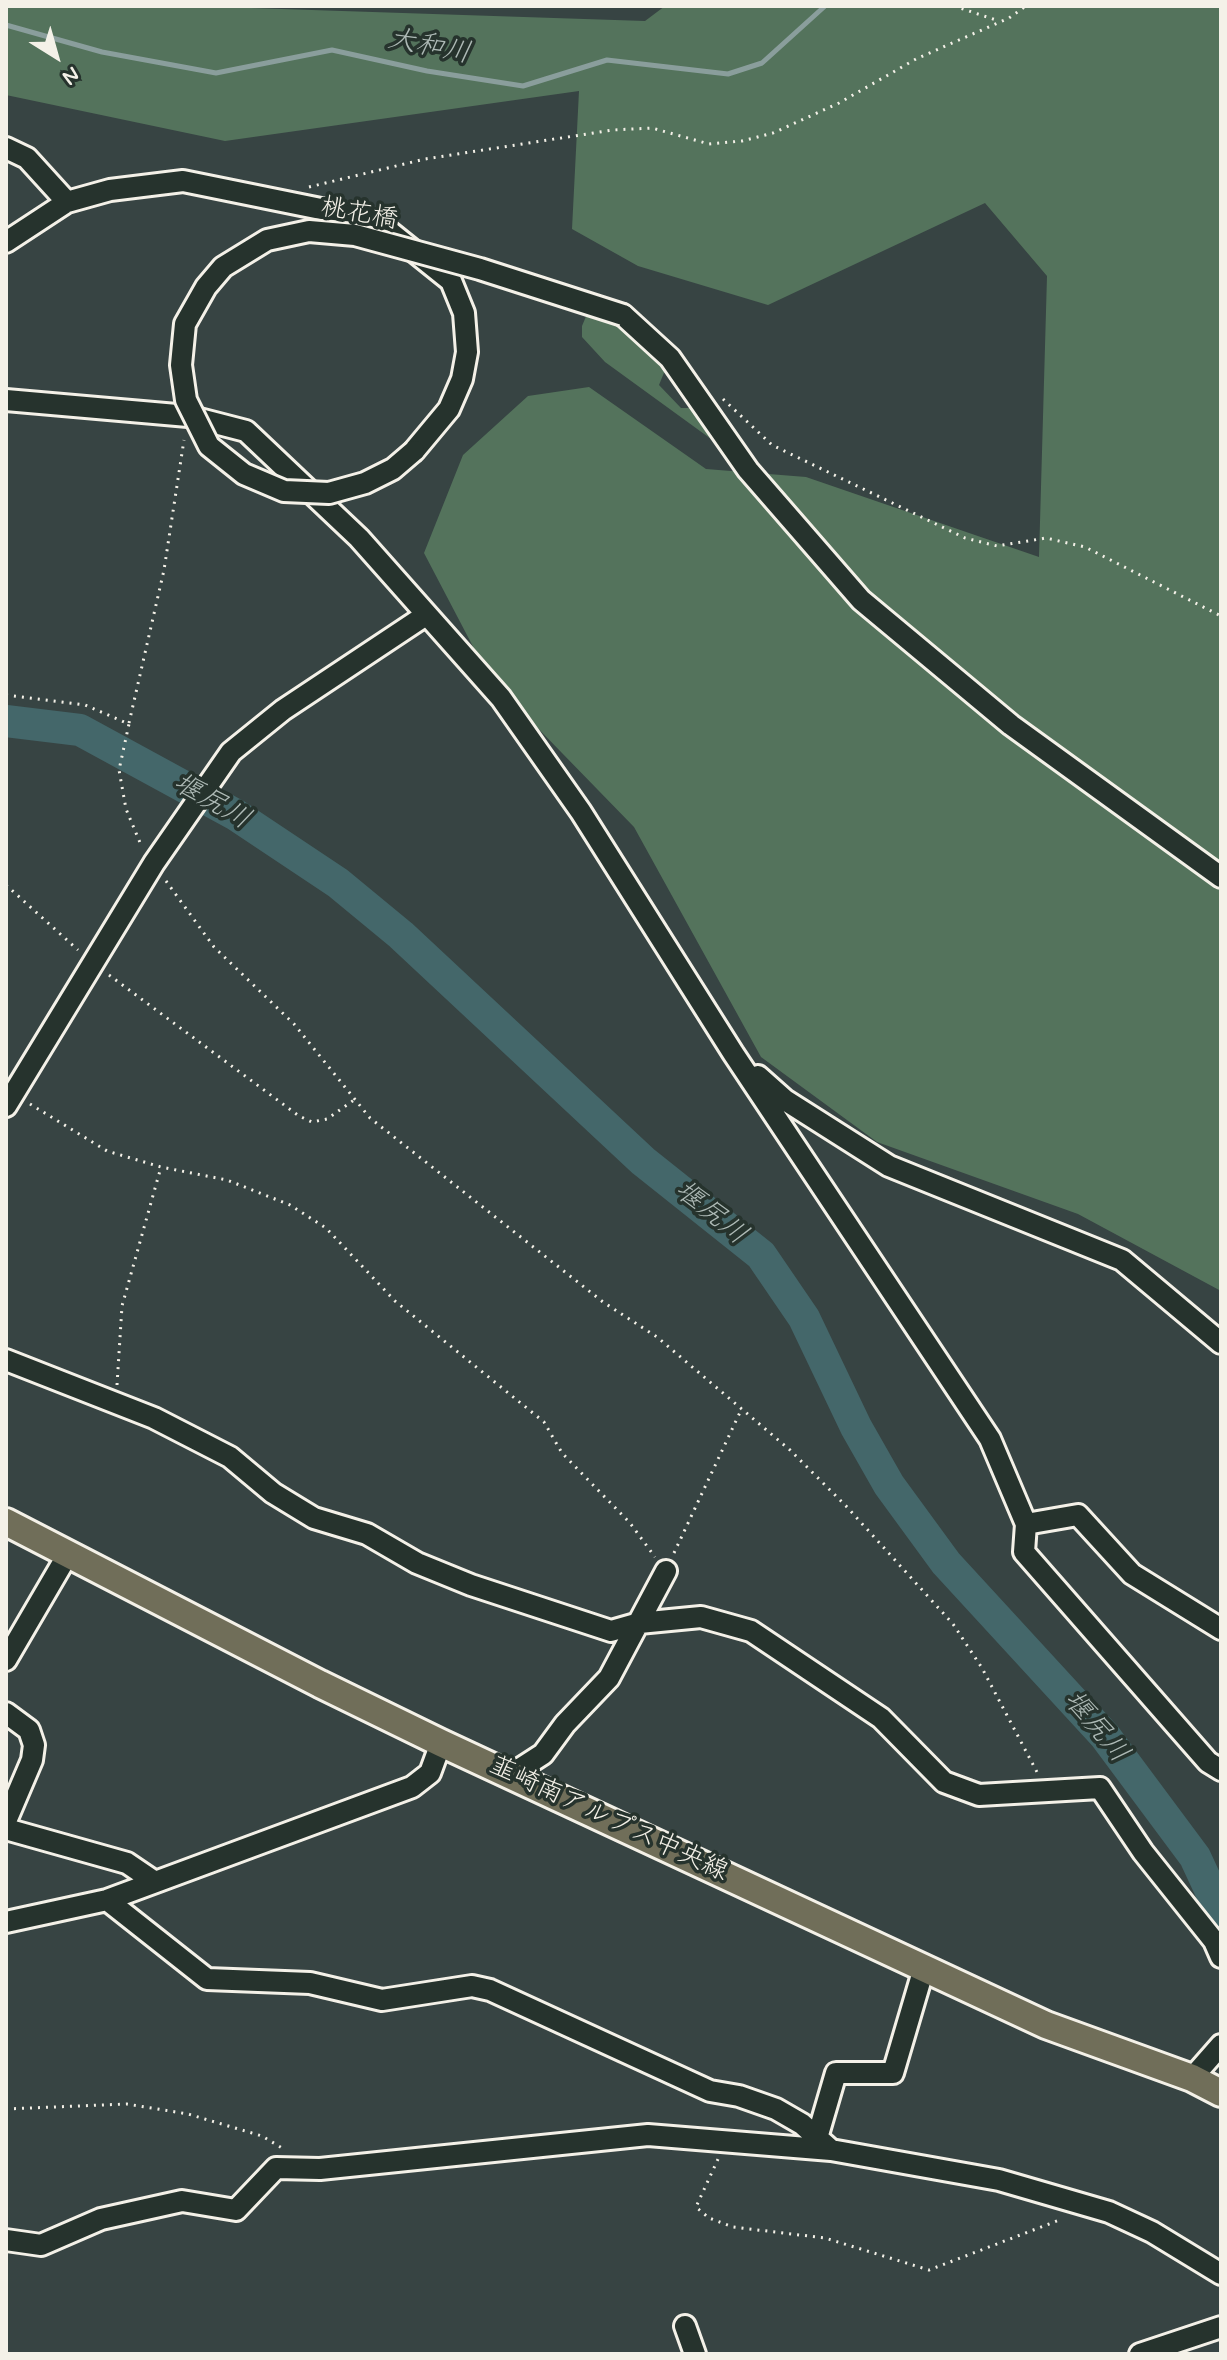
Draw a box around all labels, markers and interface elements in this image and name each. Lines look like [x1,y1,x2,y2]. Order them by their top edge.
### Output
north arrow [16,16,96,96]
water label: 大和川 [385,23,473,73]
text: N [56,60,85,91]
street label: 桃花橋 [318,193,400,237]
water label: 堰尻川 [166,767,256,839]
water label: 堰尻川 [667,1175,753,1253]
water label: 堰尻川 [1055,1685,1135,1771]
street label: 韮崎南アルプス中央線 [484,1751,732,1889]

